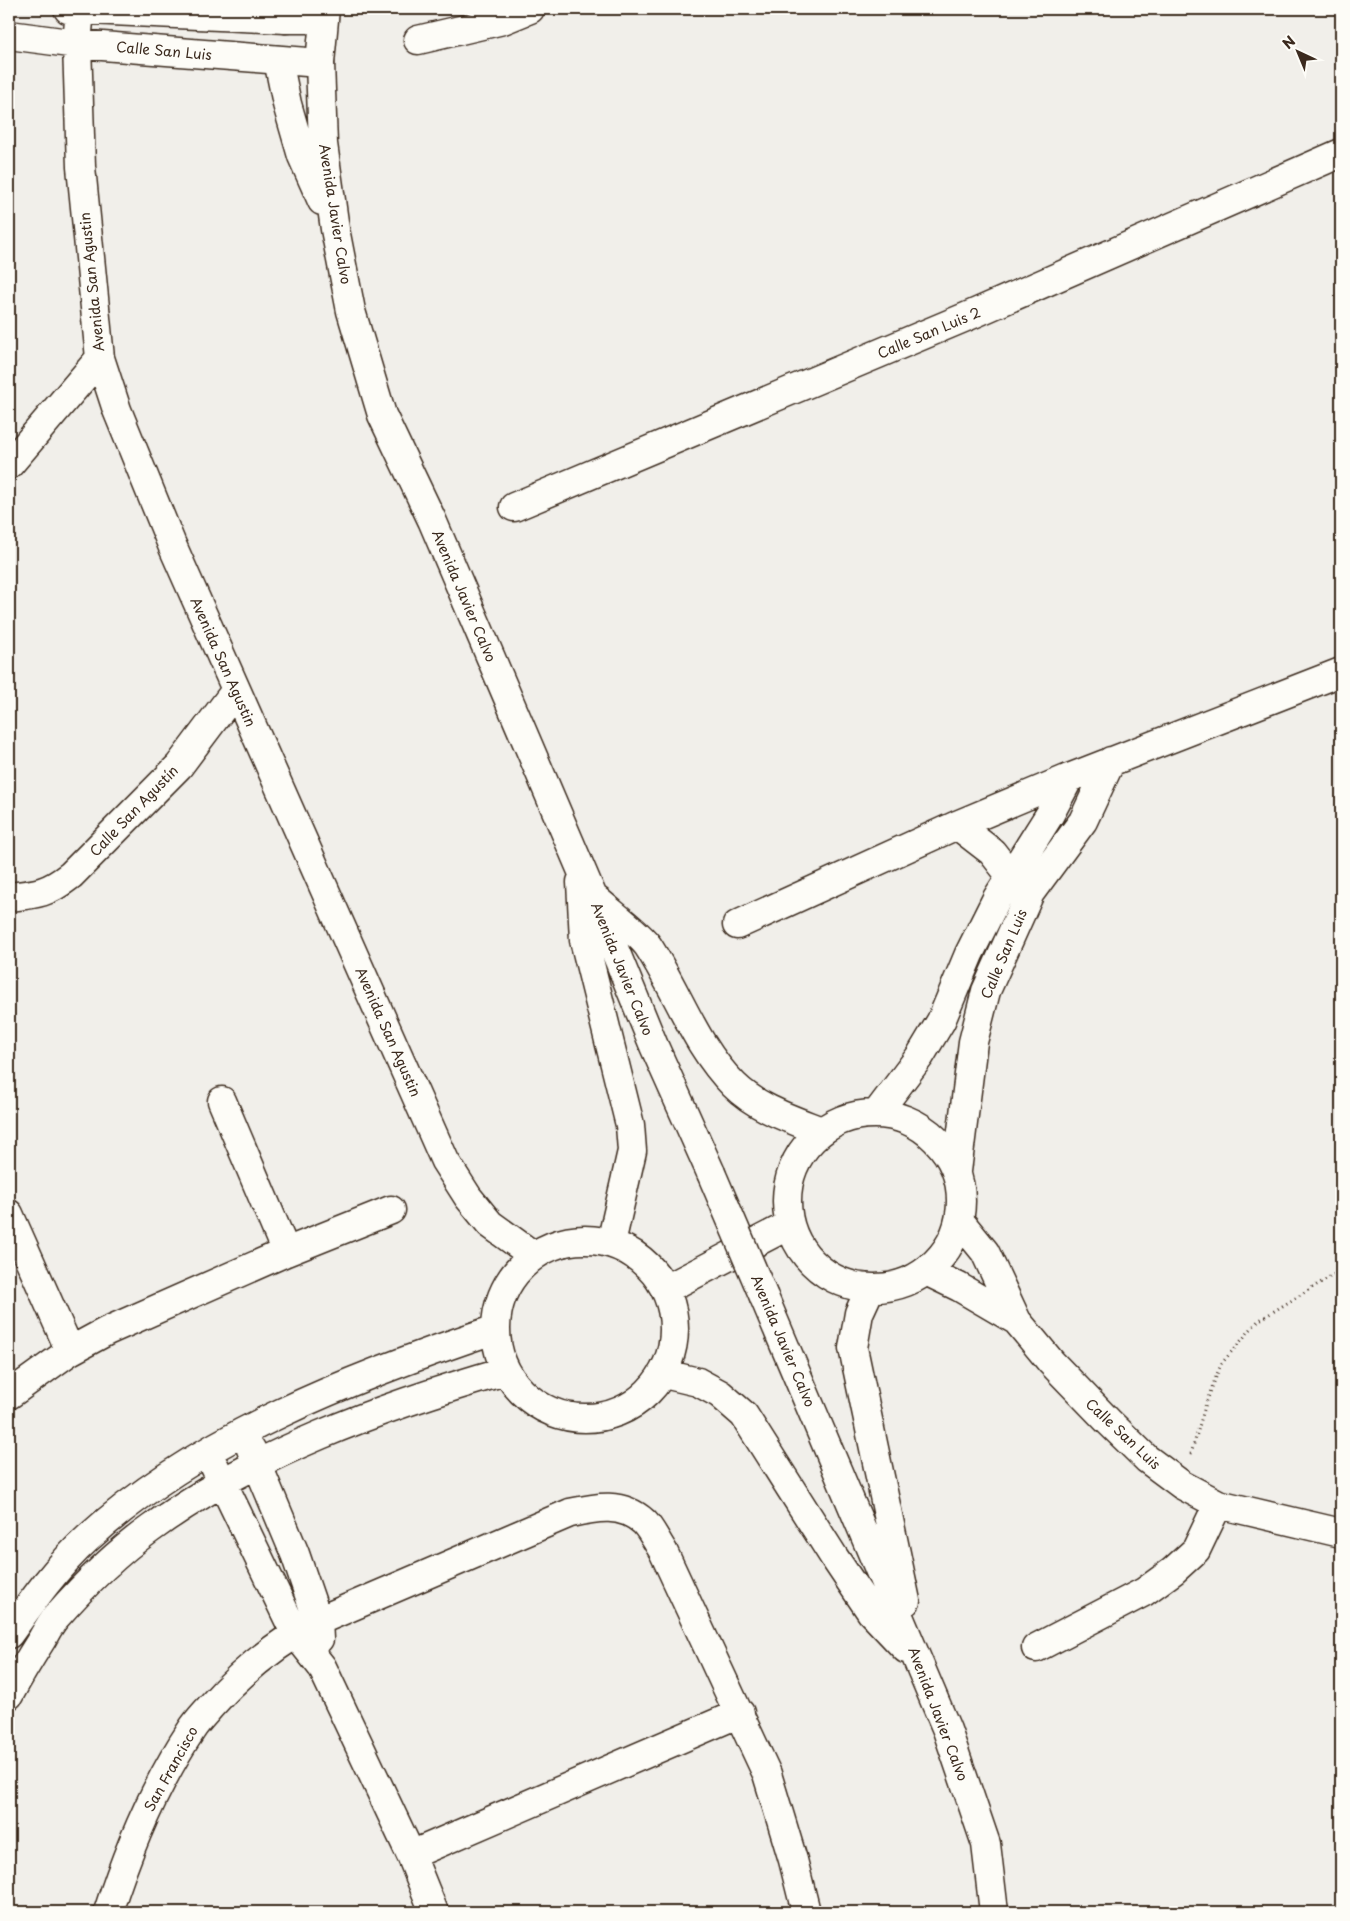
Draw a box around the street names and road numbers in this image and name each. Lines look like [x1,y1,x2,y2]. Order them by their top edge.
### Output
street label: Calle San Luis [115,36,213,65]
street label: Avenida Javier Calvo [314,142,357,286]
street label: Avenida San Agustin [74,211,109,353]
street label: Calle San Luis 2 [874,301,984,364]
street label: Avenida Javier Calvo [427,526,502,665]
street label: Avenida San Agustin [185,594,261,730]
street label: Calle San Agustín [84,760,183,861]
street label: Avenida Javier Calvo [586,899,659,1039]
street label: Calle San Luis [975,906,1032,1002]
street label: Avenida San Agustin [350,964,426,1100]
street label: Avenida Javier Calvo [746,1271,821,1410]
street label: Calle San Luis [1081,1393,1166,1474]
street label: Avenida Javier Calvo [903,1644,974,1784]
street label: San Francisco [138,1722,203,1815]

